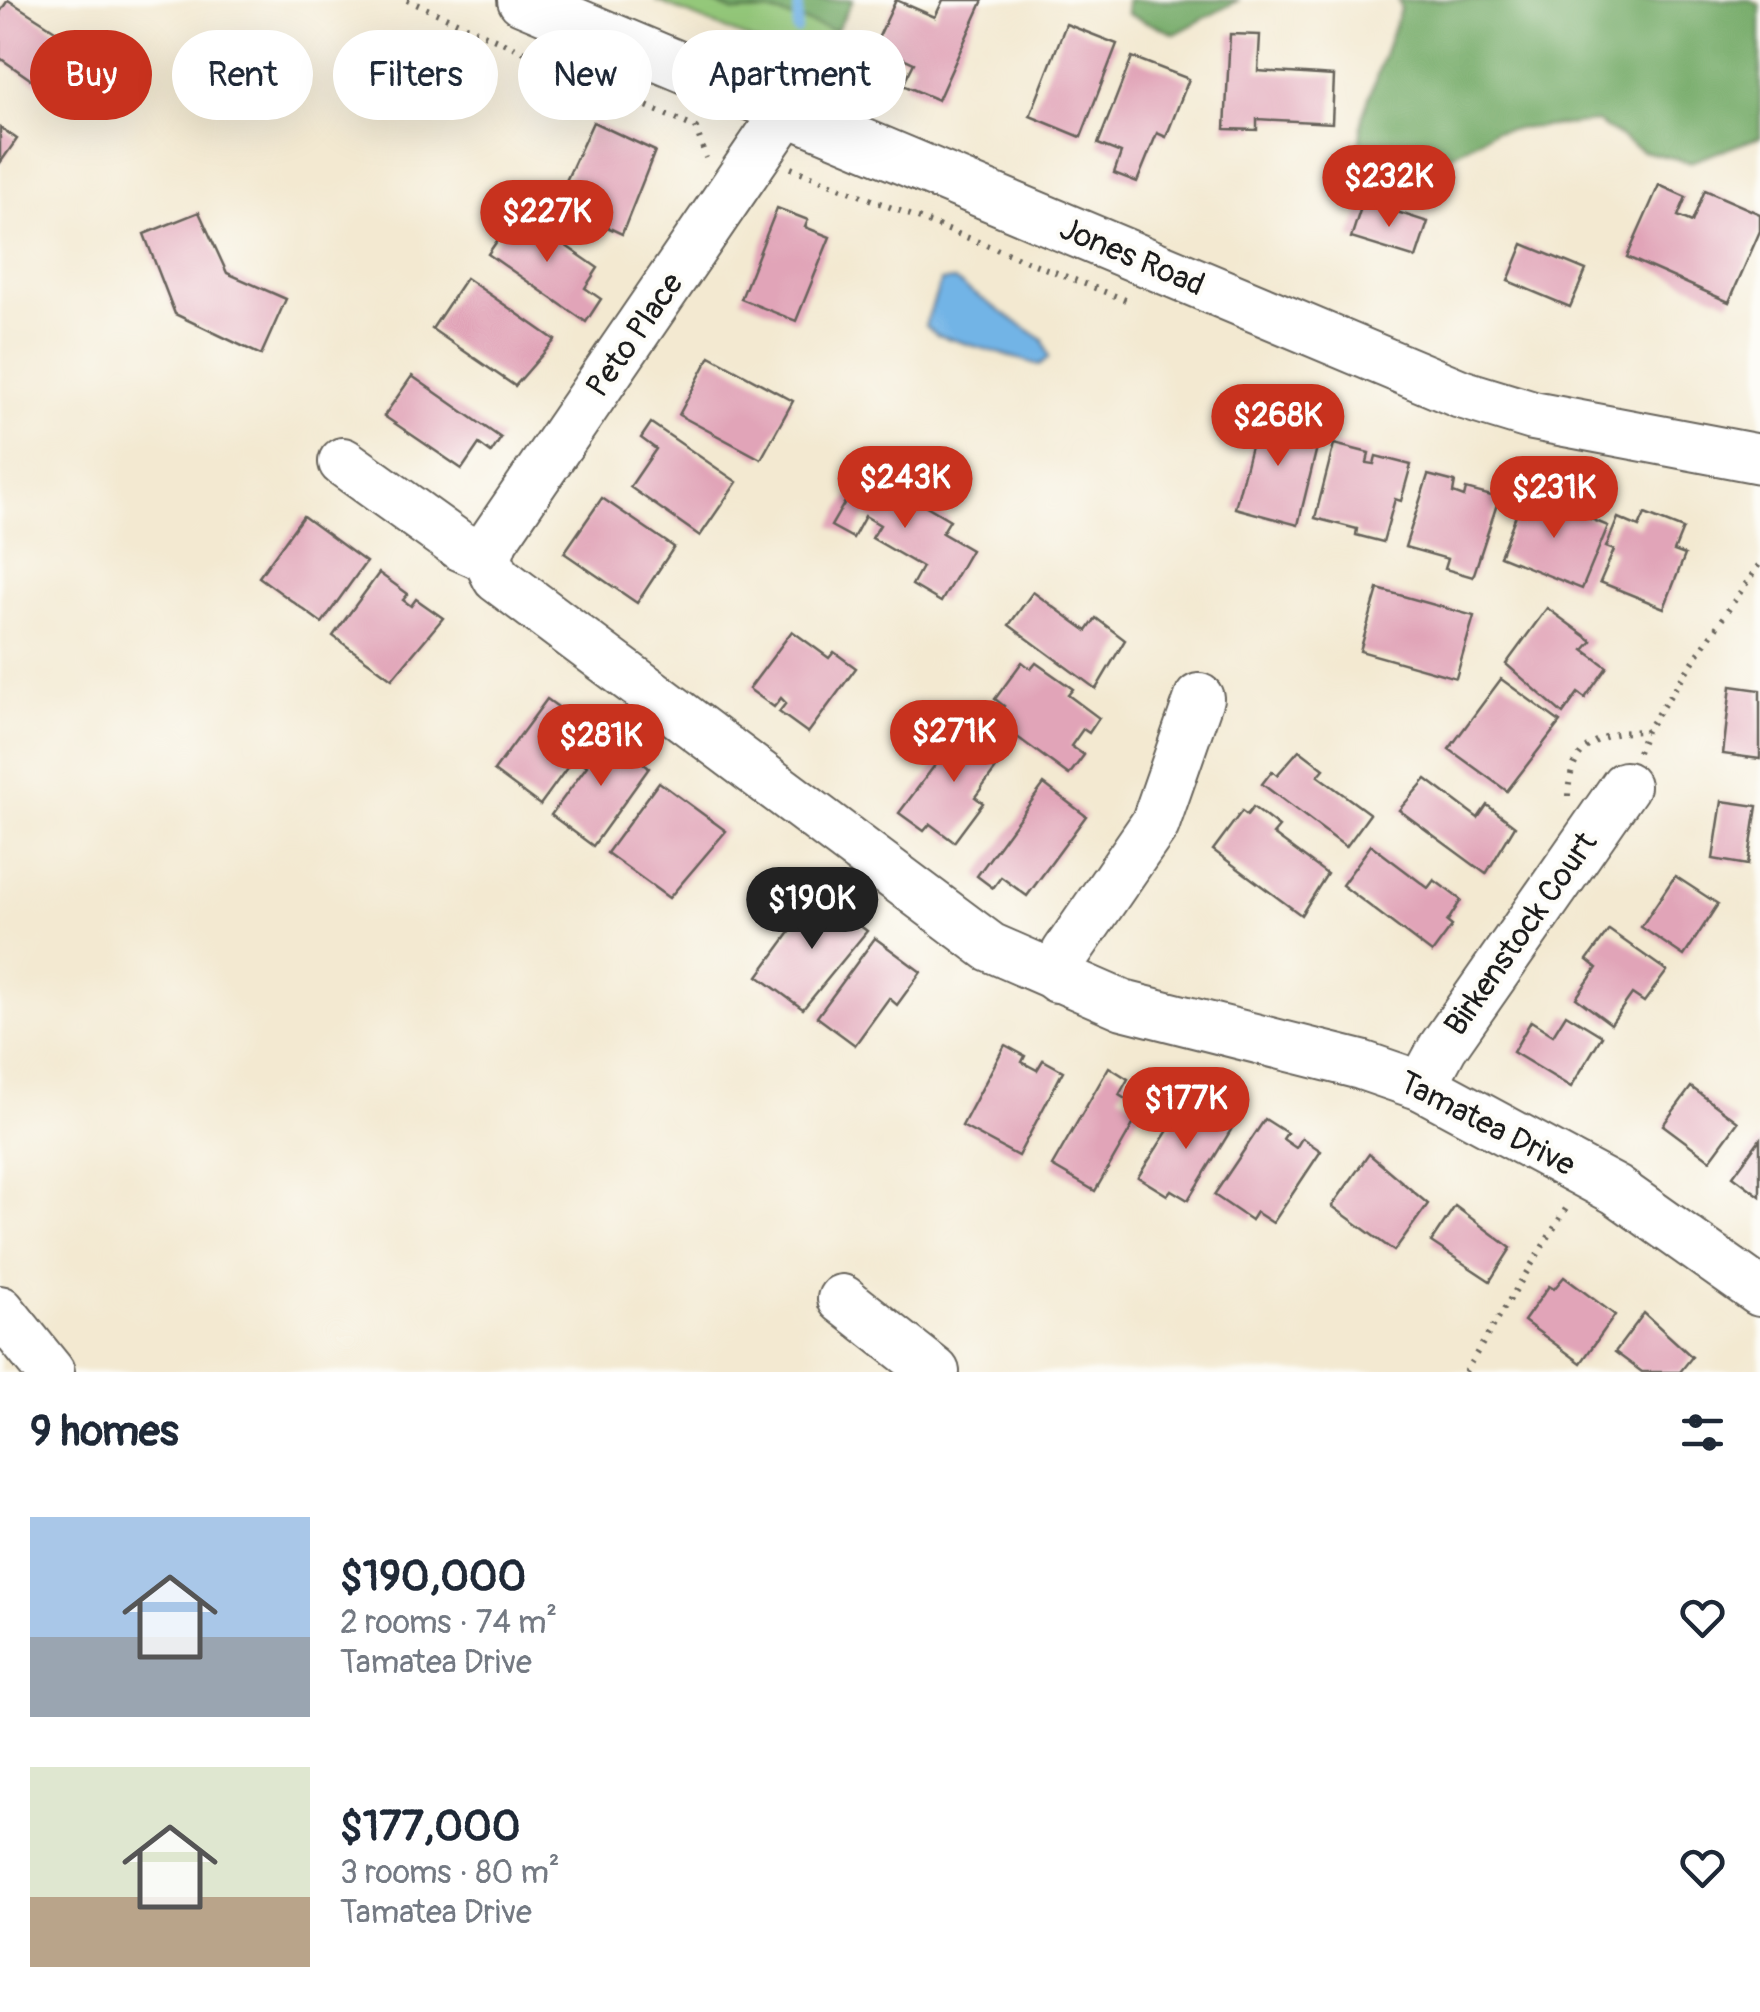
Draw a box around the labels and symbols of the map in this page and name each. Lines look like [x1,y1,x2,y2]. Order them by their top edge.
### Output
pin: $232K [1319,145,1459,230]
pin: $227K [477,180,617,265]
street label: Jones Road [1053,209,1211,305]
street label: Peto Place [578,265,692,405]
pin: $268K [1208,384,1348,469]
pin: $243K [835,446,975,531]
pin: $231K [1484,456,1624,541]
pin: $271K [884,700,1024,785]
pin: $281K [531,704,671,789]
street label: Birkenstock Court [1436,824,1606,1044]
pin: $190K [742,867,882,952]
street label: Tamatea Drive [1392,1063,1582,1185]
pin: $177K [1116,1067,1256,1152]

